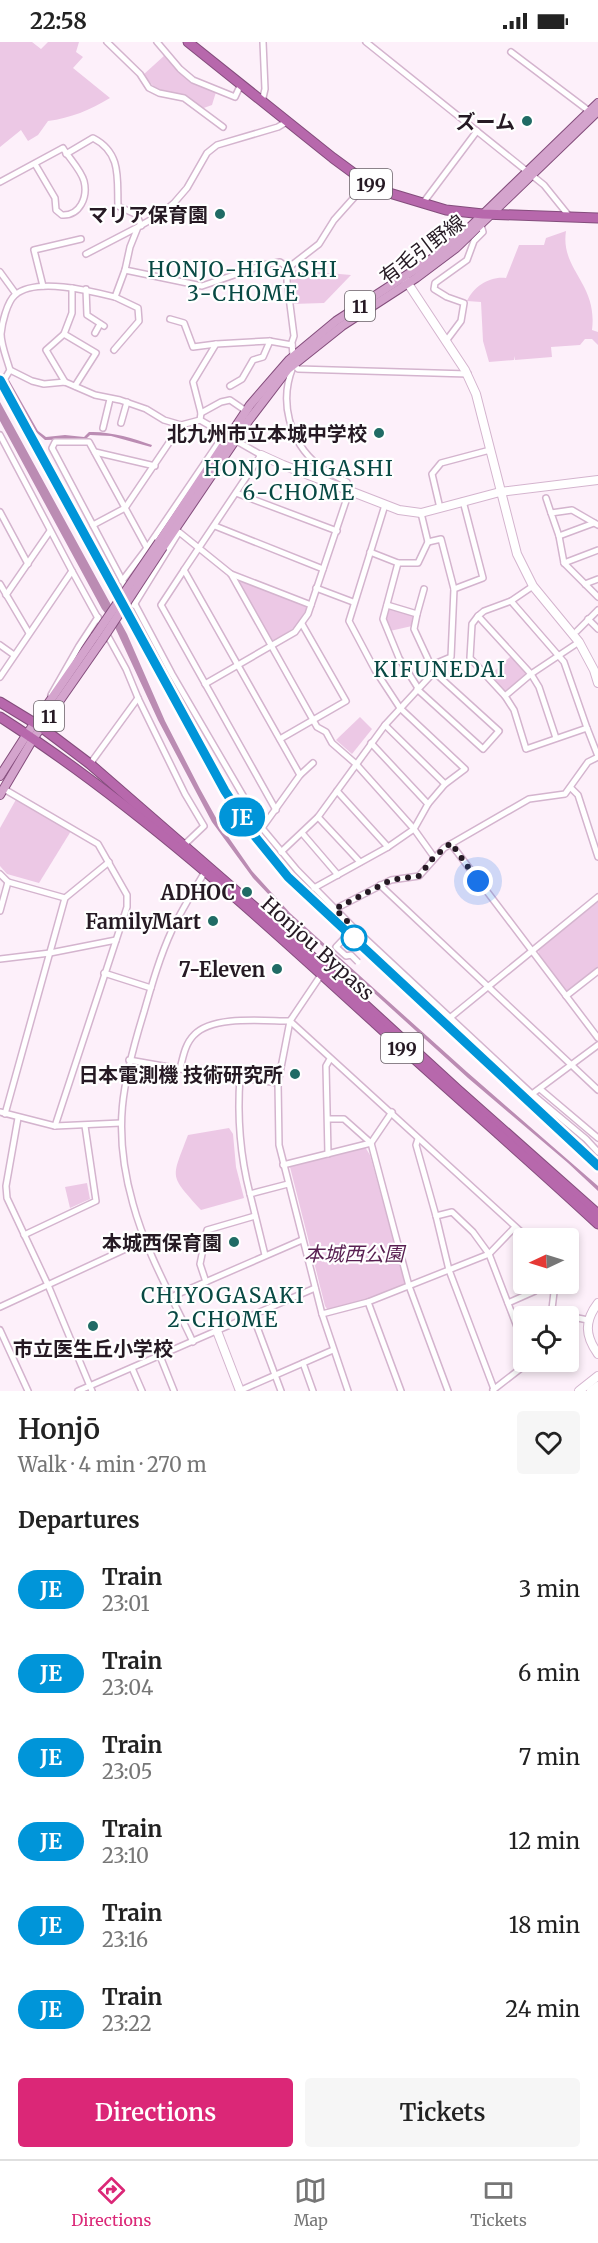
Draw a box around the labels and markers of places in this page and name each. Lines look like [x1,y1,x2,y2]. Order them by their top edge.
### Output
place label: ズーム [456,109,515,134]
marker: ズーム [520,114,534,128]
place label: マリア保育園 [88,202,208,227]
marker: マリア保育園 [213,207,227,221]
place label: 北九州市立本城中学校 [167,421,367,446]
marker: 北九州市立本城中学校 [372,426,386,440]
place label: ADHOC [160,880,235,905]
marker: ADHOC [240,885,254,899]
place label: FamilyMart [85,909,201,934]
marker: FamilyMart [206,914,220,928]
unlabelled marker [341,925,367,951]
place label: 7-Eleven [179,957,265,982]
marker: 7-Eleven [270,962,284,976]
place label: 日本電測機 技術研究所 [78,1062,283,1087]
marker: 日本電測機 技術研究所 [288,1067,302,1081]
place label: 本城西保育園 [102,1230,222,1255]
marker: 本城西保育園 [227,1235,241,1249]
marker: 市立医生丘小学校 [86,1319,100,1333]
place label: 市立医生丘小学校 [13,1336,173,1361]

